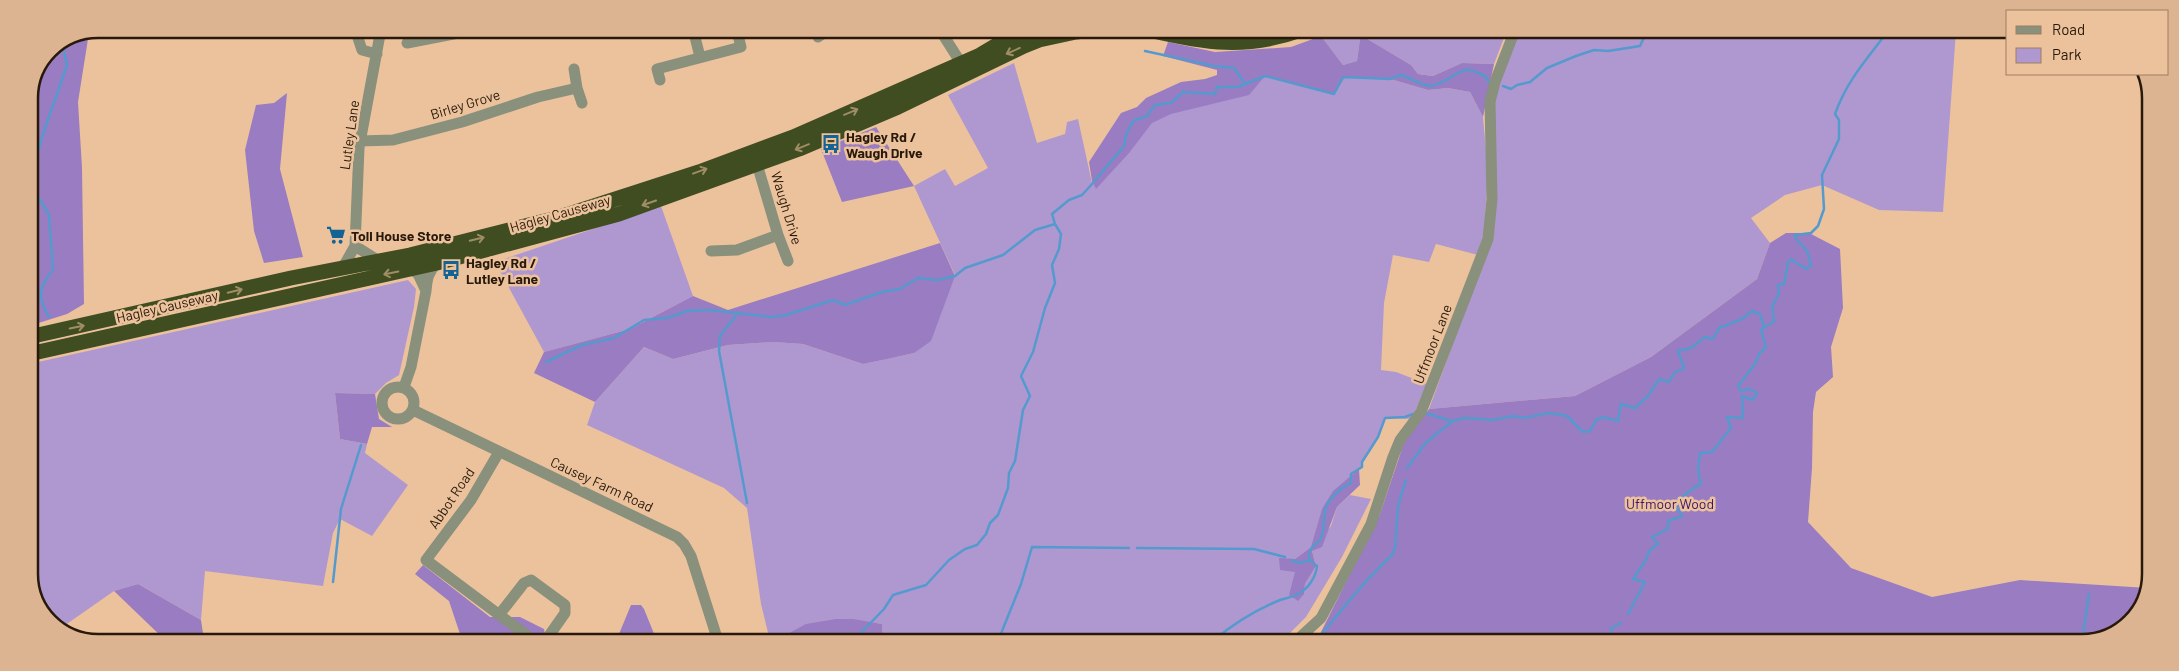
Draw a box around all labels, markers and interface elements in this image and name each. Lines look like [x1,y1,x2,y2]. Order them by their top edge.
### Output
legend [2006,10,2169,75]
text: Road [2052,20,2085,38]
text: Park [2052,45,2082,63]
one-way arrow [1006,47,1021,56]
street label: Birley Grove [428,85,502,123]
street label: Lutley Lane [336,99,362,171]
one-way arrow [843,106,858,116]
place label: Hagley Rd / Waugh Drive [846,128,923,161]
bus stop icon: Hagley Rd / Waugh Drive [820,133,842,155]
one-way arrow [795,143,810,153]
one-way arrow [692,166,707,175]
street label: Waugh Drive [768,170,806,246]
street label: Hagley Causeway [508,190,613,236]
one-way arrow [642,199,657,208]
supermarket icon: Toll House Store [325,224,347,246]
place label: Toll House Store [351,227,452,244]
one-way arrow [469,233,485,243]
place label: Hagley Rd / Lutley Lane [466,254,538,287]
bus stop icon: Hagley Rd / Lutley Lane [440,259,462,281]
one-way arrow [383,269,399,278]
street label: Hagley Causeway [114,286,220,326]
one-way arrow [227,286,243,295]
street label: Uffmoor Lane [1409,302,1455,386]
one-way arrow [68,322,84,331]
street label: Causey Farm Road [548,453,656,515]
street label: Abbot Road [424,464,478,532]
park label: Uffmoor Wood [1626,495,1714,512]

